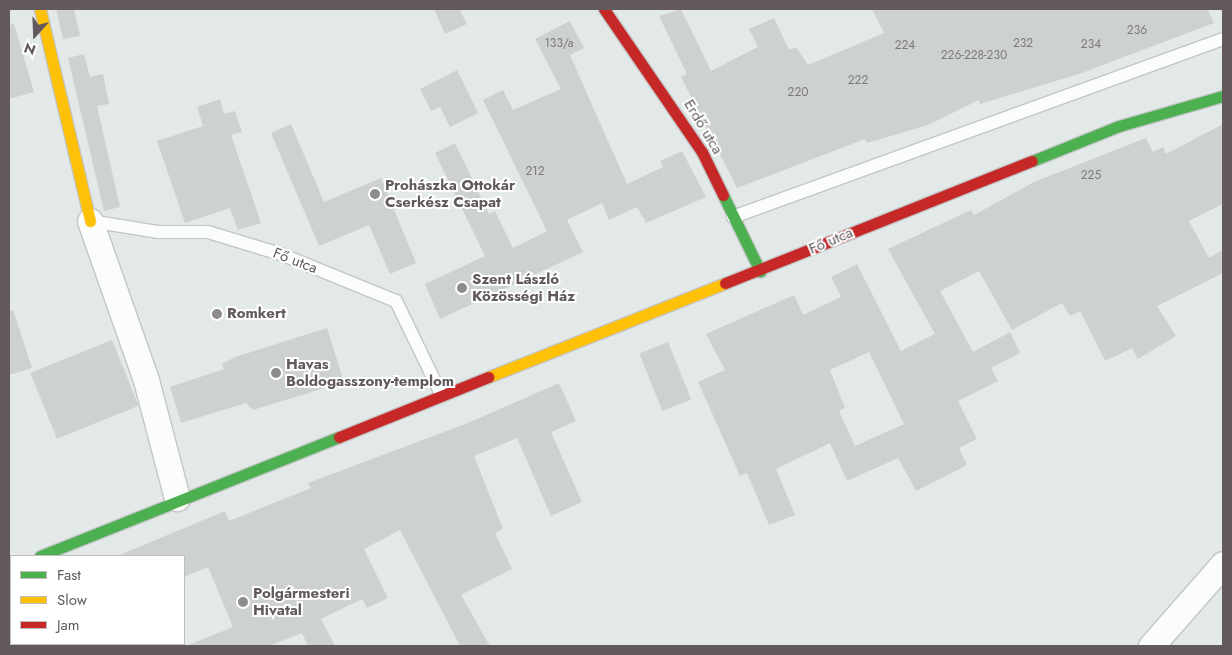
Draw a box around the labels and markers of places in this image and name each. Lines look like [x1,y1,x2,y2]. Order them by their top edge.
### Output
place label: Prohászka Ottokár Cserkész Csapat [385,176,515,211]
marker: Prohászka Ottokár Cserkész Csapat [369,188,381,200]
place label: Szent László Közösségi Ház [472,270,575,305]
marker: Szent László Közösségi Ház [456,282,468,294]
place label: Romkert [227,305,286,323]
marker: Romkert [211,308,223,320]
place label: Havas Boldogasszony-templom [286,355,454,390]
marker: Havas Boldogasszony-templom [270,367,282,379]
place label: Polgármesteri Hivatal [253,584,350,619]
marker: Polgármesteri Hivatal [237,596,249,608]

